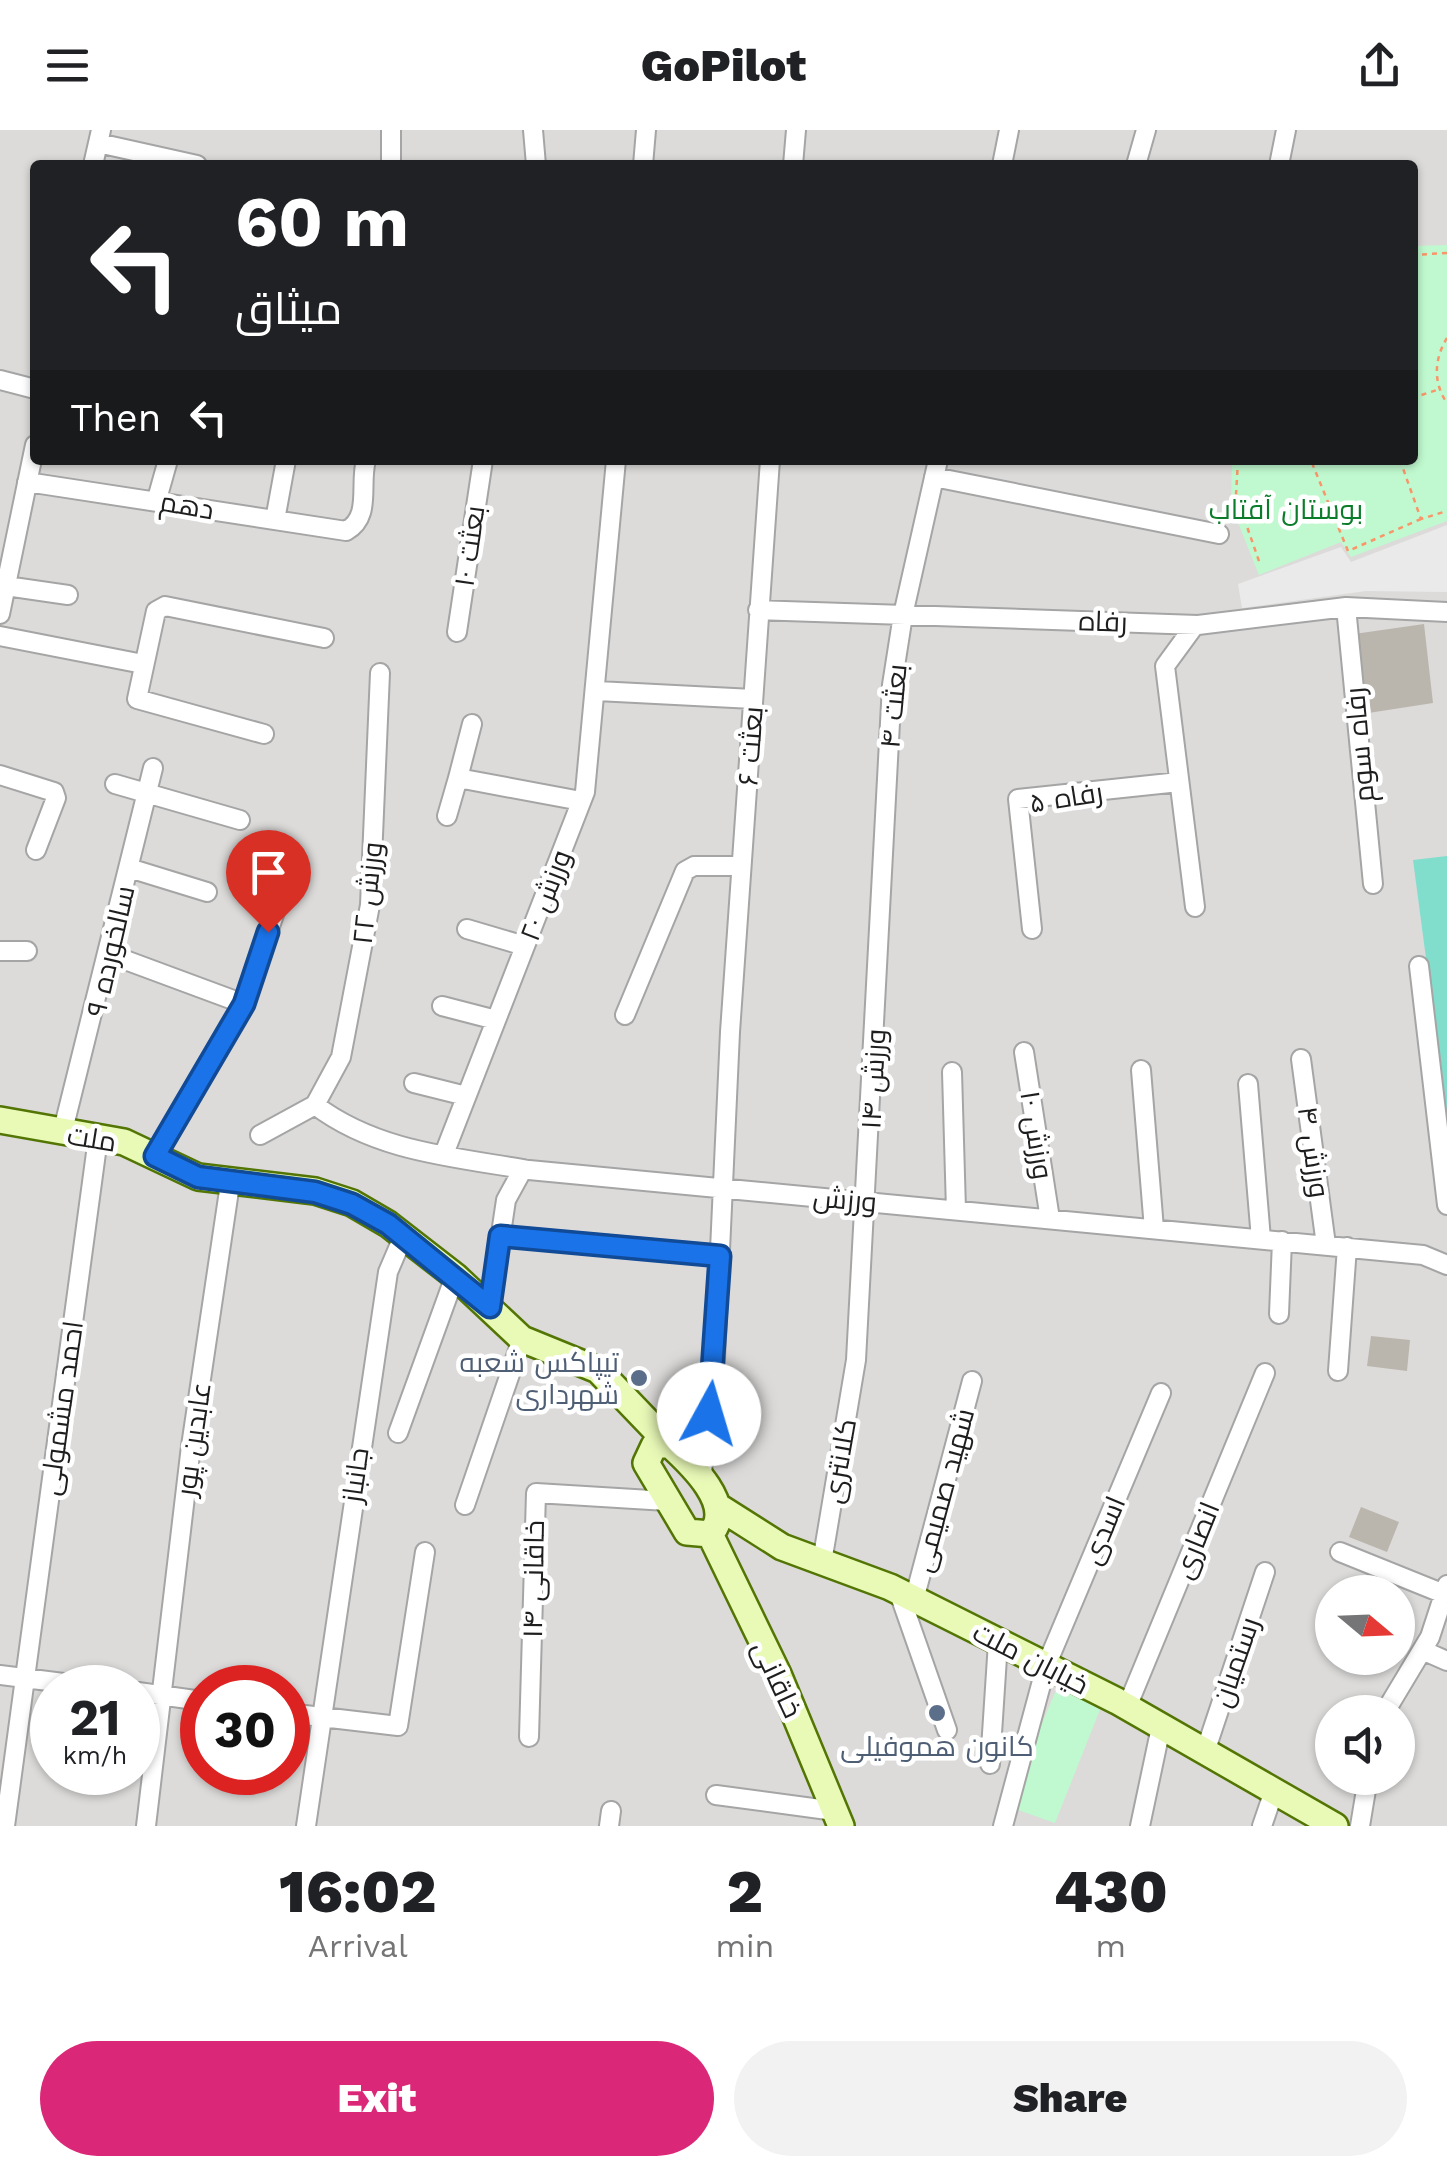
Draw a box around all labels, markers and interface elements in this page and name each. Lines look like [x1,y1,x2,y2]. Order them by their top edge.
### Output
icon: menu [40,38,95,93]
icon: share [1352,38,1407,93]
text: GoPilot [641,39,806,92]
text: 60 m [235,181,409,263]
icon: left [70,200,200,330]
text: میثاق [235,282,342,335]
icon: left [181,390,236,445]
text: Then [70,396,161,440]
street label: دهم [157,485,216,529]
park label: بوستان آفتاب [1209,493,1363,526]
street label: بعثت ۱۰ [447,503,492,589]
street label: رفاه [1078,604,1128,639]
street label: بعثت ۴ [873,662,914,750]
street label: رفاه سوم [1338,686,1384,804]
street label: بعثت ۶ [731,705,770,787]
street label: رفاه ۵ [1027,775,1105,820]
pin [226,830,311,933]
street label: ورزش ۲۲ [346,840,389,946]
icon: arrive [241,845,296,900]
street label: ورزش ۲۰ [513,845,578,946]
street label: سالخورده ۹ [79,882,142,1020]
street label: ورزش ۱۴ [854,1028,893,1130]
street label: ورزش ۱۰ [1013,1088,1060,1182]
street label: ورزش ۴ [1291,1104,1336,1200]
street label: ملت [65,1118,119,1159]
street label: ورزش [812,1180,878,1219]
street label: احمد مشمولی [33,1319,90,1498]
place label: تیپاکس شعبه شهرداری [459,1346,620,1411]
position arrow [657,1362,761,1466]
marker: تیپاکس شعبه شهرداری [628,1367,650,1389]
street label: عابدین پور [169,1380,220,1501]
street label: شهید صمیمی [906,1405,981,1576]
street label: کلانتری [816,1416,863,1506]
street label: جانباز [335,1445,376,1507]
street label: اسدی [1074,1491,1132,1569]
street label: انصاری [1166,1497,1227,1583]
street label: خاقانی ۱۴ [516,1520,551,1638]
north arrow [1315,1575,1415,1675]
map controls [1315,1575,1415,1795]
street label: رستمیان [1205,1613,1266,1711]
street label: خیابان ملت [967,1615,1094,1702]
street label: خاقانی [745,1635,810,1723]
speed limit sign: 30 [180,1665,310,1795]
text: 21 [69,1688,121,1747]
button: sound [1315,1695,1415,1795]
marker: کانون هموفیلی [926,1702,948,1724]
place label: کانون هموفیلی [840,1730,1034,1763]
text: km/h [63,1741,127,1770]
text: 16:02 [279,1856,436,1927]
text: 2 [727,1856,763,1927]
text: 430 [1053,1856,1168,1927]
text: Arrival [308,1927,408,1965]
text: min [715,1927,774,1965]
text: m [1095,1927,1126,1965]
button: Exit [40,2041,714,2156]
button: Share [734,2041,1407,2156]

